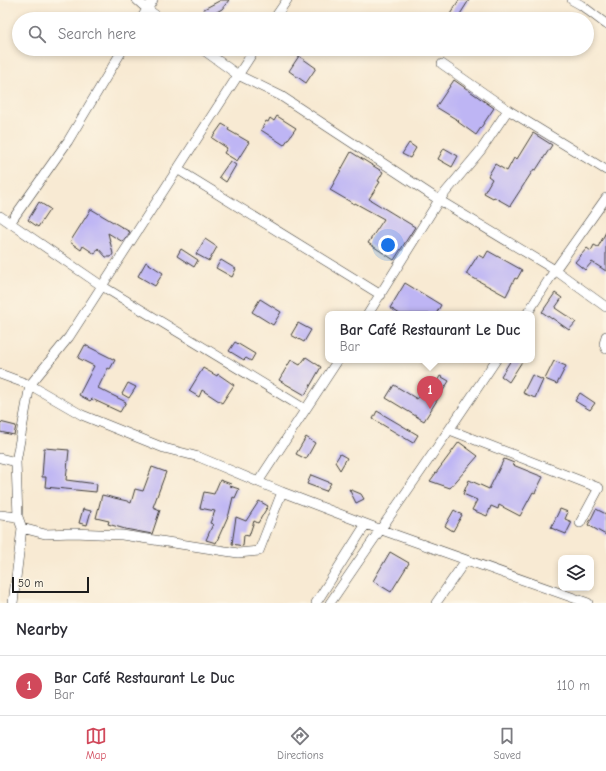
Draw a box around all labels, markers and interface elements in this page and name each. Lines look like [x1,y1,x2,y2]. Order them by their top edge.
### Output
search box [12,12,594,56]
icon: search [26,23,48,45]
text: Search here [58,25,136,43]
your location [378,235,398,255]
popup [325,311,535,363]
text: Bar Café Restaurant Le Duc [340,321,520,339]
text: Bar [340,339,360,354]
pin: 1 [417,376,443,409]
map controls [558,555,594,591]
button: layers [558,555,594,591]
scale bar [12,575,89,594]
text: 50 m [18,577,43,590]
text: Nearby [16,620,67,639]
text: Bar Café Restaurant Le Duc [54,669,235,687]
text: 1 [26,678,32,693]
text: 110 m [557,678,590,693]
text: Bar [54,687,74,702]
tab: Map [85,725,107,762]
tab: Directions [277,725,324,762]
tab: Saved [494,725,521,762]

